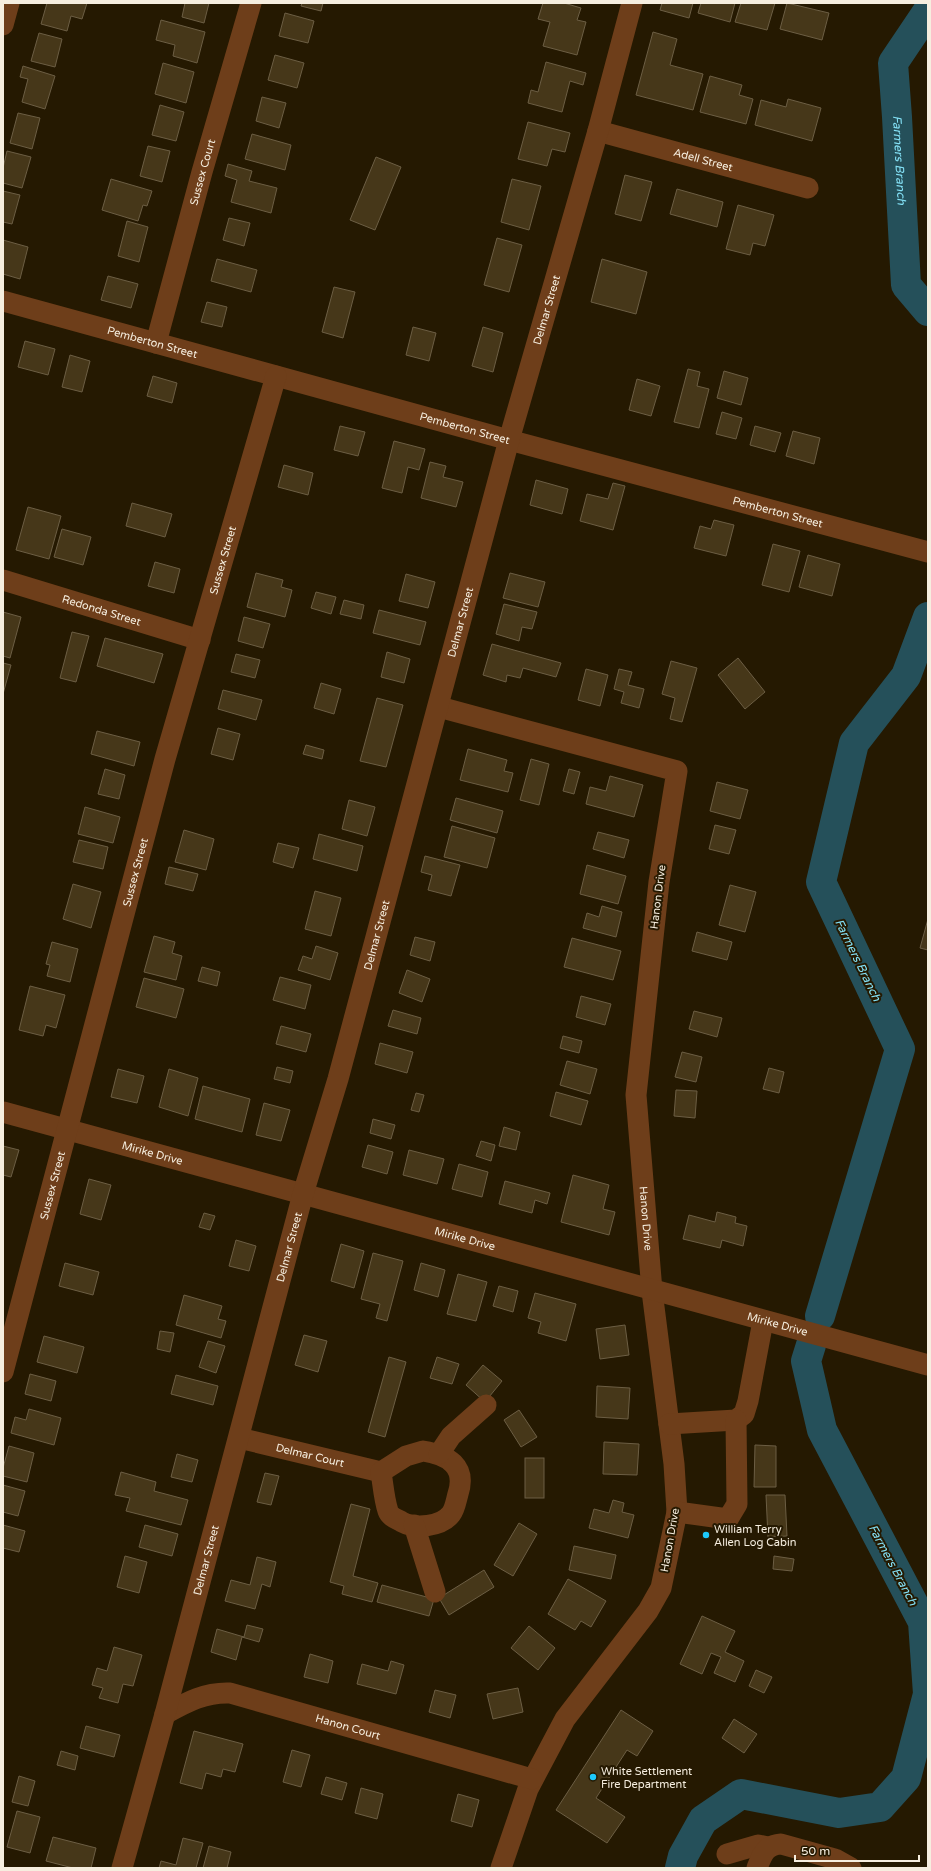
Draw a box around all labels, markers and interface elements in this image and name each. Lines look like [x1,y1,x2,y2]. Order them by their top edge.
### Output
water label: Farmers Branch [890,115,909,206]
street label: Sussex Court [187,137,218,207]
street label: Adell Street [672,145,734,174]
street label: Delmar Street [530,274,563,346]
street label: Pemberton Street [106,323,199,361]
street label: Pemberton Street [418,409,511,446]
street label: Pemberton Street [731,494,824,530]
street label: Sussex Street [207,525,239,596]
street label: Delmar Street [445,586,476,659]
street label: Redonda Street [60,592,143,628]
street label: Sussex Street [120,836,150,908]
street label: Hanon Drive [648,864,668,930]
street label: Delmar Street [361,899,392,972]
water label: Farmers Branch [832,917,884,1004]
street label: Mirike Drive [121,1138,184,1167]
street label: Sussex Street [37,1150,68,1221]
street label: Hanon Drive [637,1186,655,1251]
street label: Delmar Street [273,1211,304,1283]
street label: Mirike Drive [433,1224,497,1253]
street label: Mirike Drive [746,1309,809,1338]
street label: Delmar Court [275,1441,345,1469]
street label: Hanon Drive [658,1507,682,1573]
water label: Farmers Branch [866,1522,921,1608]
place label: William Terry Allen Log Cabin [714,1523,796,1549]
street label: Delmar Street [190,1524,221,1597]
marker: William Terry Allen Log Cabin [701,1530,711,1540]
street label: Hanon Court [314,1711,382,1742]
place label: White Settlement Fire Department [601,1765,692,1791]
marker: White Settlement Fire Department [588,1772,598,1782]
scale bar [795,1837,919,1863]
text: 50 m [801,1844,830,1858]

